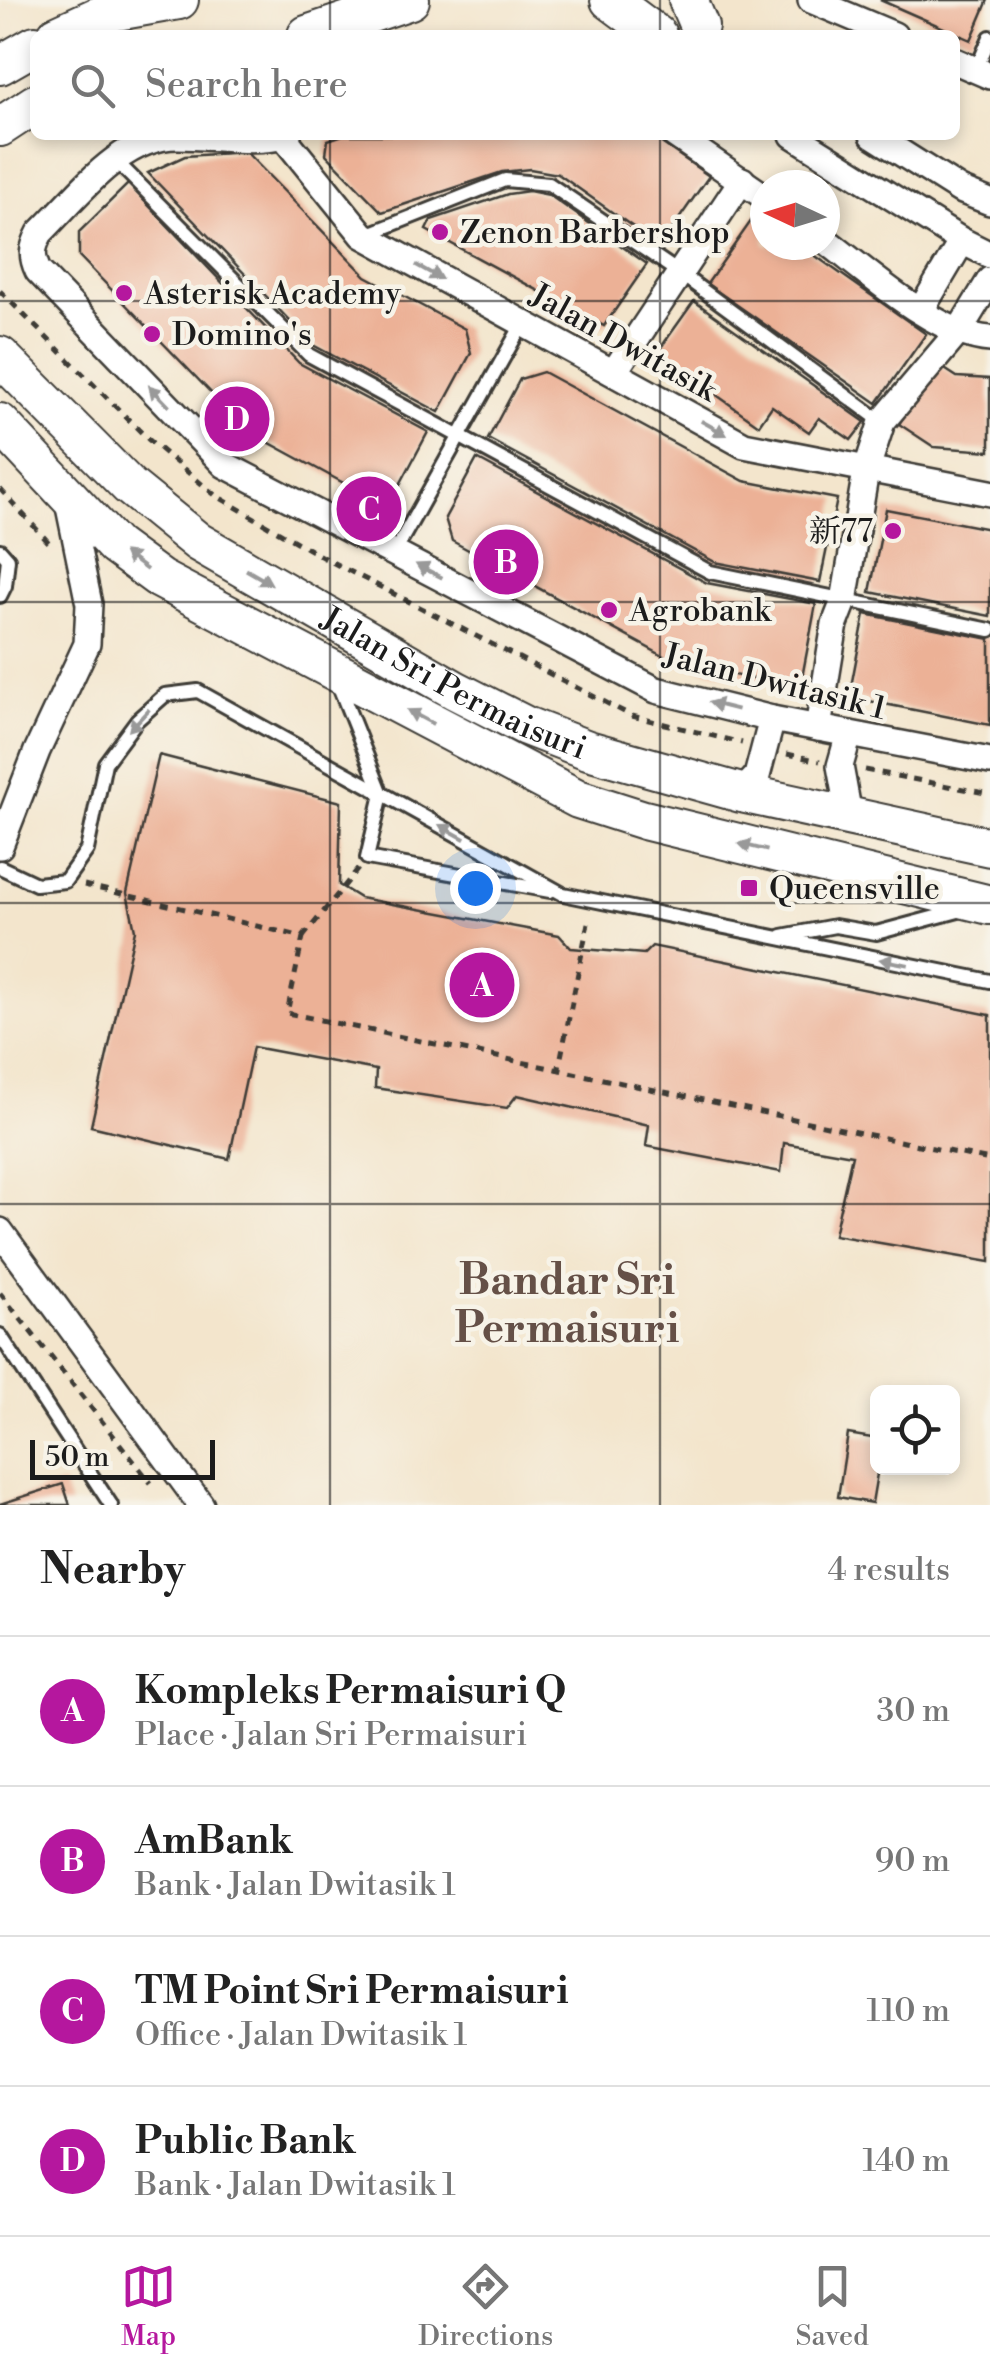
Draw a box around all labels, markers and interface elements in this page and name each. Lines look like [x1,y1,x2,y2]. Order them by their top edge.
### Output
search box [30,30,960,140]
icon: search [65,58,120,113]
text: Search here [145,62,348,109]
north arrow [750,170,840,260]
place label: Zenon Barbershop [460,213,730,253]
marker: Zenon Barbershop [429,221,451,243]
one-way arrow [415,263,444,280]
place label: Asterisk Academy [143,274,401,314]
street label: Jalan Dwitasik [522,275,726,412]
marker: Asterisk Academy [113,282,135,304]
place label: Domino's [172,315,312,355]
marker: Domino's [141,323,163,345]
pin: D [204,382,270,456]
one-way arrow [147,385,171,409]
one-way arrow [700,419,728,437]
pin: C [336,472,402,546]
place label: 新77 [809,512,873,552]
marker: 新77 [882,520,904,542]
pin: B [474,524,538,600]
one-way arrow [122,551,148,571]
one-way arrow [414,563,443,580]
one-way arrow [244,568,273,585]
place label: Agrobank [628,591,773,631]
street label: Jalan Sri Permaisuri [313,598,592,769]
marker: Agrobank [598,599,620,621]
street label: Jalan Dwitasik 1 [658,635,890,729]
one-way arrow [707,698,738,714]
one-way arrow [128,708,151,732]
one-way arrow [405,709,434,726]
one-way arrow [438,824,466,842]
one-way arrow [737,838,768,854]
your location [450,863,501,914]
place label: Queensville [769,869,940,909]
marker: Queensville [738,877,760,899]
pin: A [450,948,514,1022]
one-way arrow [878,954,909,969]
district label: Bandar Sri Permaisuri [455,1255,679,1356]
map controls [870,1385,960,1475]
button: locate [870,1385,960,1475]
scale bar [30,1435,215,1480]
text: 50 m [45,1440,109,1475]
text: Nearby [40,1544,185,1597]
text: 4 results [828,1550,950,1590]
text: Kompleks Permaisuri Q [135,1668,566,1715]
text: A [61,1691,84,1731]
text: 30 m [876,1691,950,1731]
text: Place · Jalan Sri Permaisuri [135,1715,527,1755]
text: AmBank [135,1818,293,1865]
text: B [60,1841,85,1881]
text: 90 m [875,1841,950,1881]
text: Bank · Jalan Dwitasik 1 [135,1865,456,1905]
text: TM Point Sri Permaisuri [135,1968,569,2015]
text: C [61,1991,84,2031]
text: 110 m [867,1991,950,2031]
text: Office · Jalan Dwitasik 1 [135,2015,467,2055]
text: Public Bank [135,2118,356,2165]
text: D [60,2141,85,2181]
text: 140 m [863,2141,950,2181]
text: Bank · Jalan Dwitasik 1 [135,2165,456,2205]
tab: Map [121,2259,176,2354]
tab: Directions [418,2259,553,2354]
tab: Saved [795,2259,869,2354]

